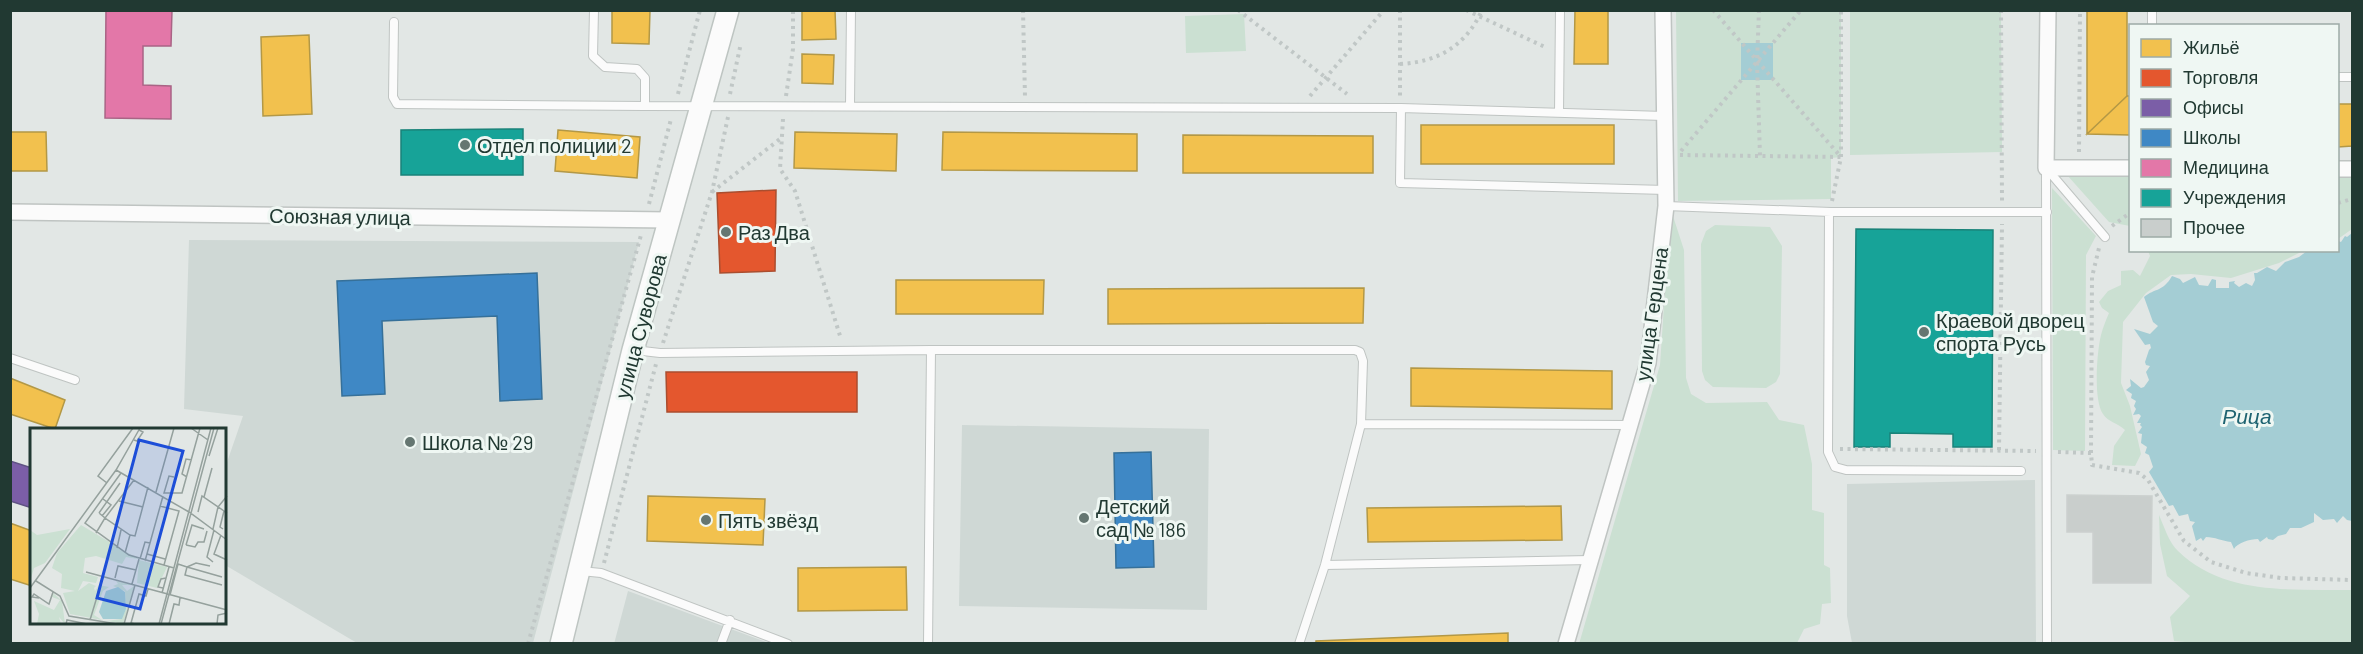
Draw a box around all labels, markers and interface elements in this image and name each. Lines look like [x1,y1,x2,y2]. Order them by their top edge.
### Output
legend [2129,24,2339,252]
text: Жильё [2183,36,2240,58]
text: Торговля [2183,66,2258,88]
text: Офисы [2183,96,2244,118]
text: Школы [2183,126,2241,148]
place label: Отдел полиции 2 [477,133,632,157]
marker: Отдел полиции 2 [458,138,472,152]
text: Медицина [2183,156,2270,178]
text: Учреждения [2183,186,2286,208]
street label: Союзная улица [269,203,412,229]
text: Прочее [2183,216,2245,238]
place label: Раз Два [738,220,811,244]
marker: Раз Два [719,225,733,239]
street label: улица Герцена [1630,245,1672,383]
street label: улица Суворова [609,250,671,401]
place label: Краевой дворец спорта Русь [1936,308,2085,355]
marker: Краевой дворец спорта Русь [1917,325,1931,339]
water label: Рица [2222,403,2272,428]
inset map [30,428,226,624]
place label: Школа № 29 [422,430,533,454]
marker: Школа № 29 [403,435,417,449]
place label: Детский сад № 186 [1096,494,1186,541]
place label: Пять звёзд [718,508,818,532]
marker: Детский сад № 186 [1077,511,1091,525]
marker: Пять звёзд [699,513,713,527]

